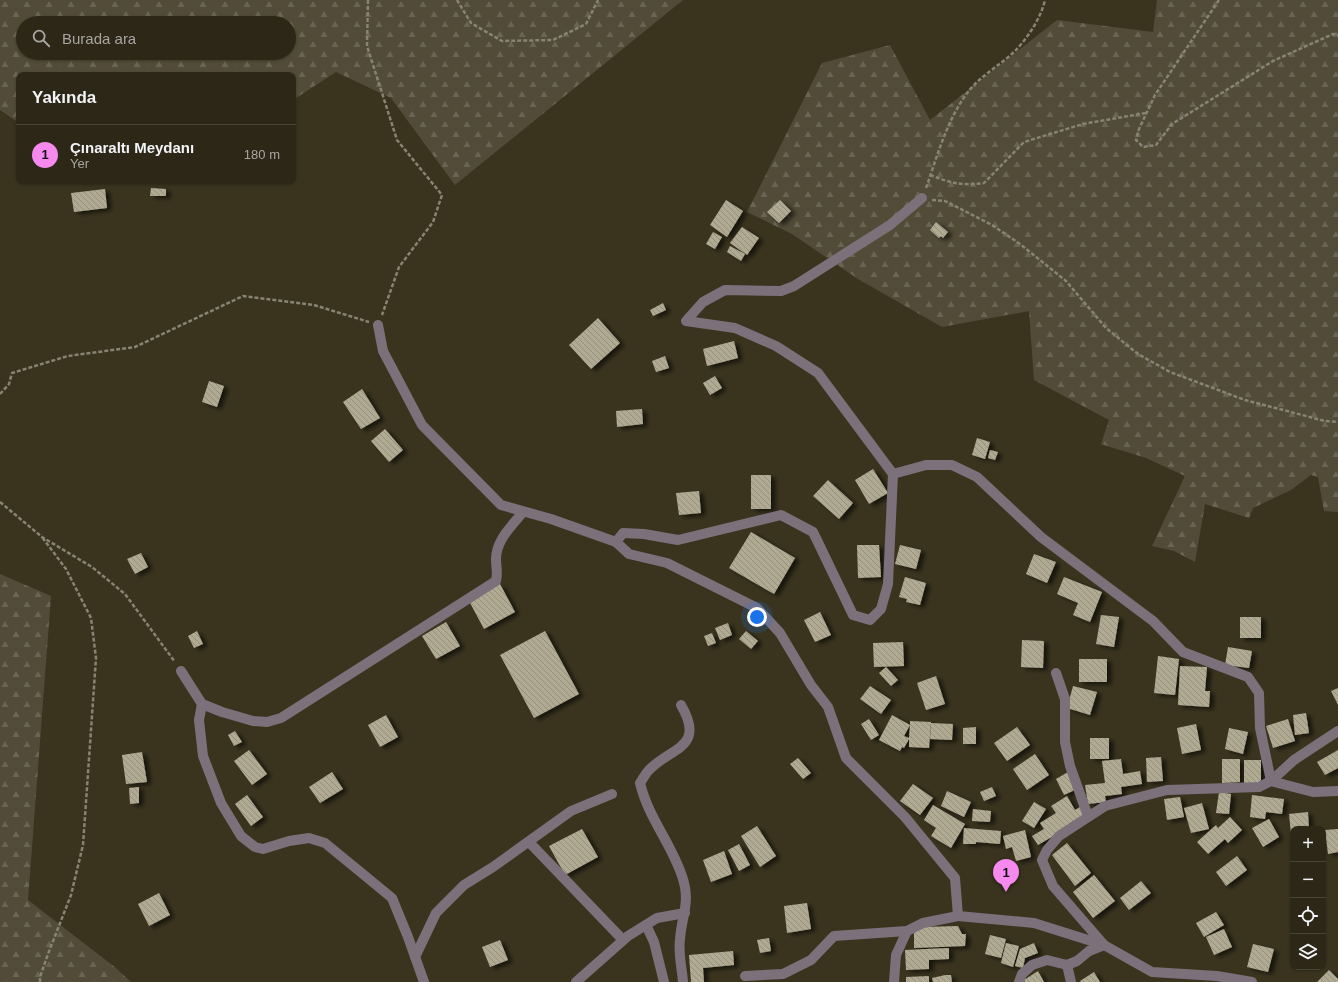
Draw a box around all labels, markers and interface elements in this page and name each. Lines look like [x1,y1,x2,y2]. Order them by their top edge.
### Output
search box [16,16,296,60]
icon: search [30,27,52,49]
text: Burada ara [62,30,136,47]
text: Yakında [32,88,96,107]
text: Çınaraltı Meydanı [70,139,194,156]
text: 1 [41,147,49,162]
text: 180 m [244,147,280,162]
text: Yer [70,156,89,171]
your location [747,607,767,627]
map controls [1290,826,1326,970]
button: + [1290,826,1326,862]
pin: 1 [993,859,1019,892]
button: − [1290,862,1326,898]
button: locate [1290,898,1326,934]
button: layers [1290,934,1326,970]

